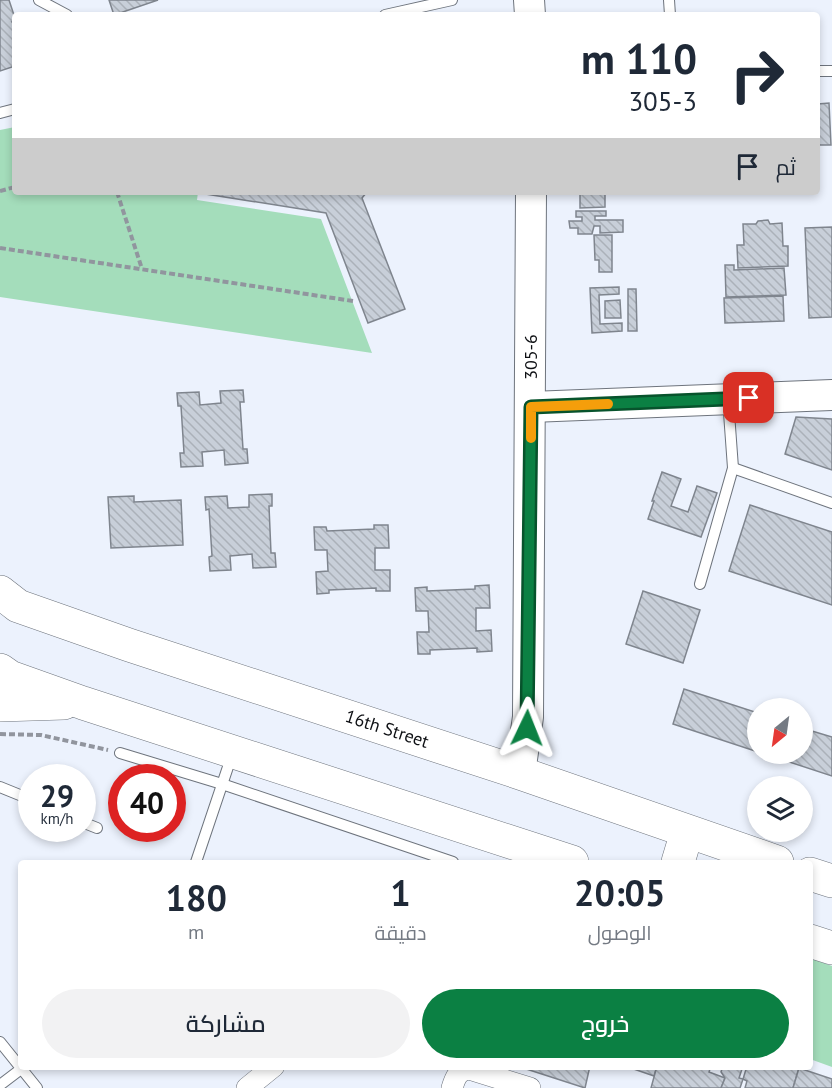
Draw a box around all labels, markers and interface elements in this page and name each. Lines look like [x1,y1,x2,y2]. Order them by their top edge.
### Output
text: 110 m [581,31,697,86]
icon: right [718,36,796,114]
text: 305-3 [628,84,697,118]
icon: arrive [731,150,764,183]
text: ثم [776,153,796,181]
street label: 305-6 [519,334,542,380]
pin [723,372,774,423]
icon: arrive [732,381,765,414]
position arrow [495,696,559,760]
north arrow [747,698,813,764]
map controls [747,698,813,842]
street label: 16th Street [343,704,432,753]
speed limit sign: 40 [108,764,186,842]
text: 29 [40,776,74,815]
button: layers [747,776,813,842]
text: km/h [41,809,73,828]
text: 1 [390,869,411,916]
text: 20:05 [574,869,665,916]
text: 180 [166,874,227,921]
text: m [188,919,204,945]
text: دقيقة [374,920,426,946]
text: الوصول [588,920,652,946]
button: مشاركة [42,989,410,1058]
button: خروج [422,989,789,1058]

